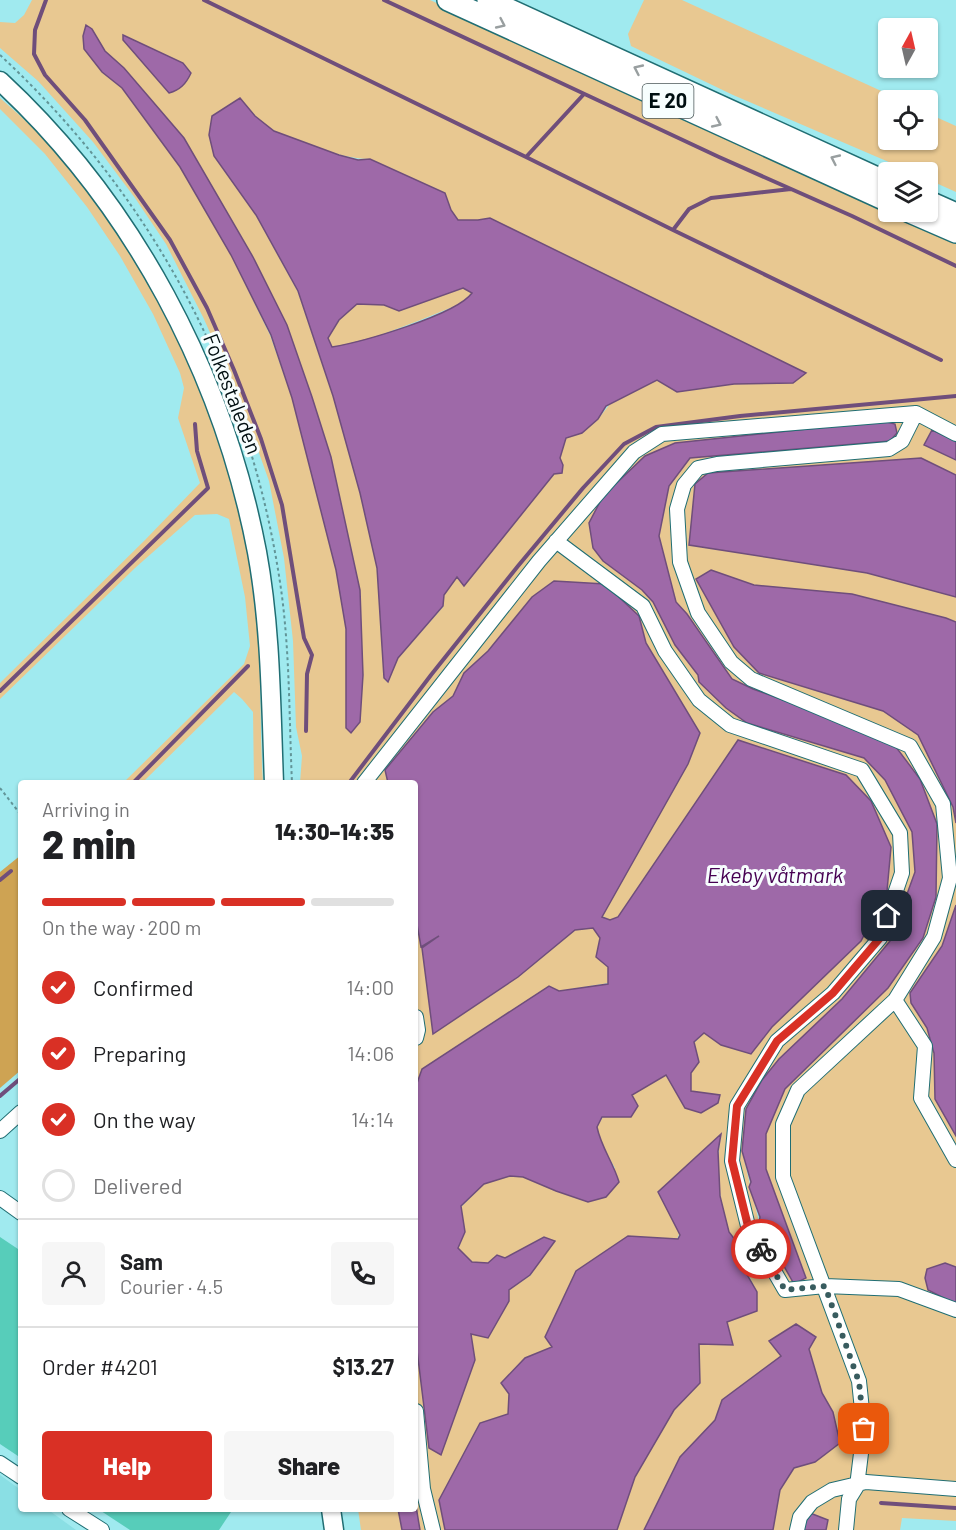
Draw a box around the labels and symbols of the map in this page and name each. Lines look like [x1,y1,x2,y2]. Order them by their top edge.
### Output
one-way arrow [494,17,505,29]
north arrow [878,18,938,78]
one-way arrow [634,64,645,76]
road number: E 20 [642,84,694,118]
one-way arrow [710,116,721,128]
one-way arrow [830,154,841,166]
street label: Folkestaleden [199,330,268,457]
water label: Ekeby våtmark [707,861,844,887]
pin [861,890,912,941]
courier [731,1219,791,1279]
pin [838,1403,889,1454]

